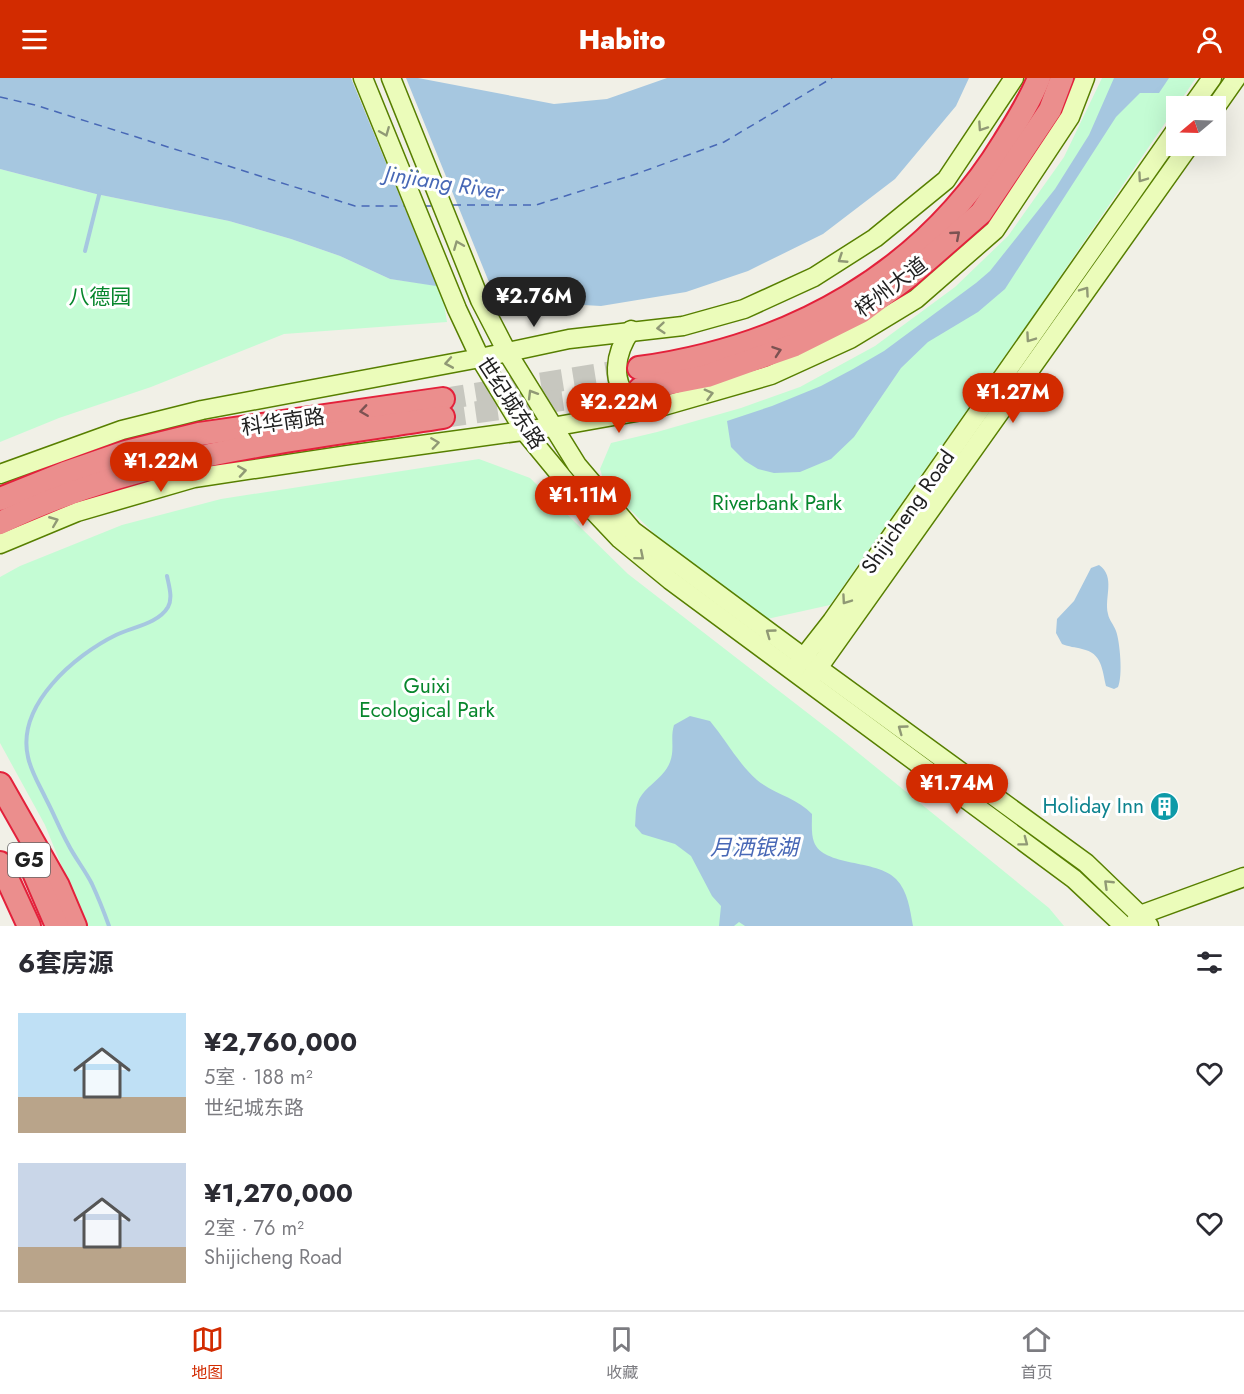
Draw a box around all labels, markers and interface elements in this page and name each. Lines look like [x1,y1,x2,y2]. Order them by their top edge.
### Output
text: Habito [579,20,665,59]
icon: menu [18,23,51,56]
icon: person [1193,23,1226,56]
north arrow [1166,96,1226,156]
map controls [1166,96,1226,156]
one-way arrow [978,120,989,131]
one-way arrow [378,126,390,137]
water label: Jinjiang River [378,156,507,207]
one-way arrow [1138,171,1149,182]
one-way arrow [949,231,960,242]
one-way arrow [453,241,465,252]
street label: 梓州大道 [848,250,934,324]
one-way arrow [838,252,848,264]
pin: ¥2.76M [485,277,583,328]
park label: 八德园 [69,282,132,312]
text: ¥2.76M [496,282,572,311]
one-way arrow [1078,287,1089,298]
one-way arrow [657,321,666,334]
one-way arrow [1027,331,1038,342]
one-way arrow [771,346,782,359]
street label: 世纪城东路 [470,351,552,455]
one-way arrow [444,356,454,369]
pin: ¥1.27M [964,373,1062,424]
text: ¥1.27M [977,378,1050,407]
pin: ¥2.22M [570,383,668,434]
text: ¥2.22M [581,388,658,417]
one-way arrow [703,389,714,401]
one-way arrow [528,390,540,400]
street label: 科华南路 [239,401,327,443]
one-way arrow [360,404,369,416]
one-way arrow [430,438,439,450]
pin: ¥1.22M [112,442,210,493]
street label: Shijicheng Road [854,444,962,580]
text: ¥1.22M [124,447,198,476]
one-way arrow [236,465,246,478]
pin: ¥1.11M [534,476,632,527]
text: ¥1.11M [549,481,617,510]
park label: Riverbank Park [712,488,843,518]
one-way arrow [47,516,58,528]
one-way arrow [633,549,644,560]
one-way arrow [842,594,853,605]
one-way arrow [766,630,777,641]
park label: Guixi Ecological Park [359,671,495,725]
one-way arrow [898,725,909,736]
pin: ¥1.74M [908,764,1006,815]
text: ¥1.74M [920,769,994,798]
building icon: Holiday Inn [1149,790,1181,822]
place label: Holiday Inn [1043,791,1144,821]
water label: 月洒银湖 [710,831,801,863]
one-way arrow [1018,835,1029,846]
road number: G5 [8,843,50,877]
one-way arrow [1104,880,1115,891]
text: 6套房源 [18,944,113,982]
icon: filters [1193,946,1226,979]
text: ¥2,760,000 [204,1023,357,1061]
icon: home [66,1037,138,1109]
icon: heart [1193,1057,1226,1090]
text: 5室 · 188 m² [204,1063,313,1092]
text: 世纪城东路 [204,1094,304,1123]
text: ¥1,270,000 [204,1174,353,1212]
icon: home [66,1187,138,1259]
icon: heart [1193,1207,1226,1240]
text: 2室 · 76 m² [204,1214,304,1243]
text: Shijicheng Road [204,1243,342,1272]
tab: 地图 [191,1323,224,1384]
tab: 收藏 [605,1323,638,1384]
tab: 首页 [1020,1323,1053,1384]

